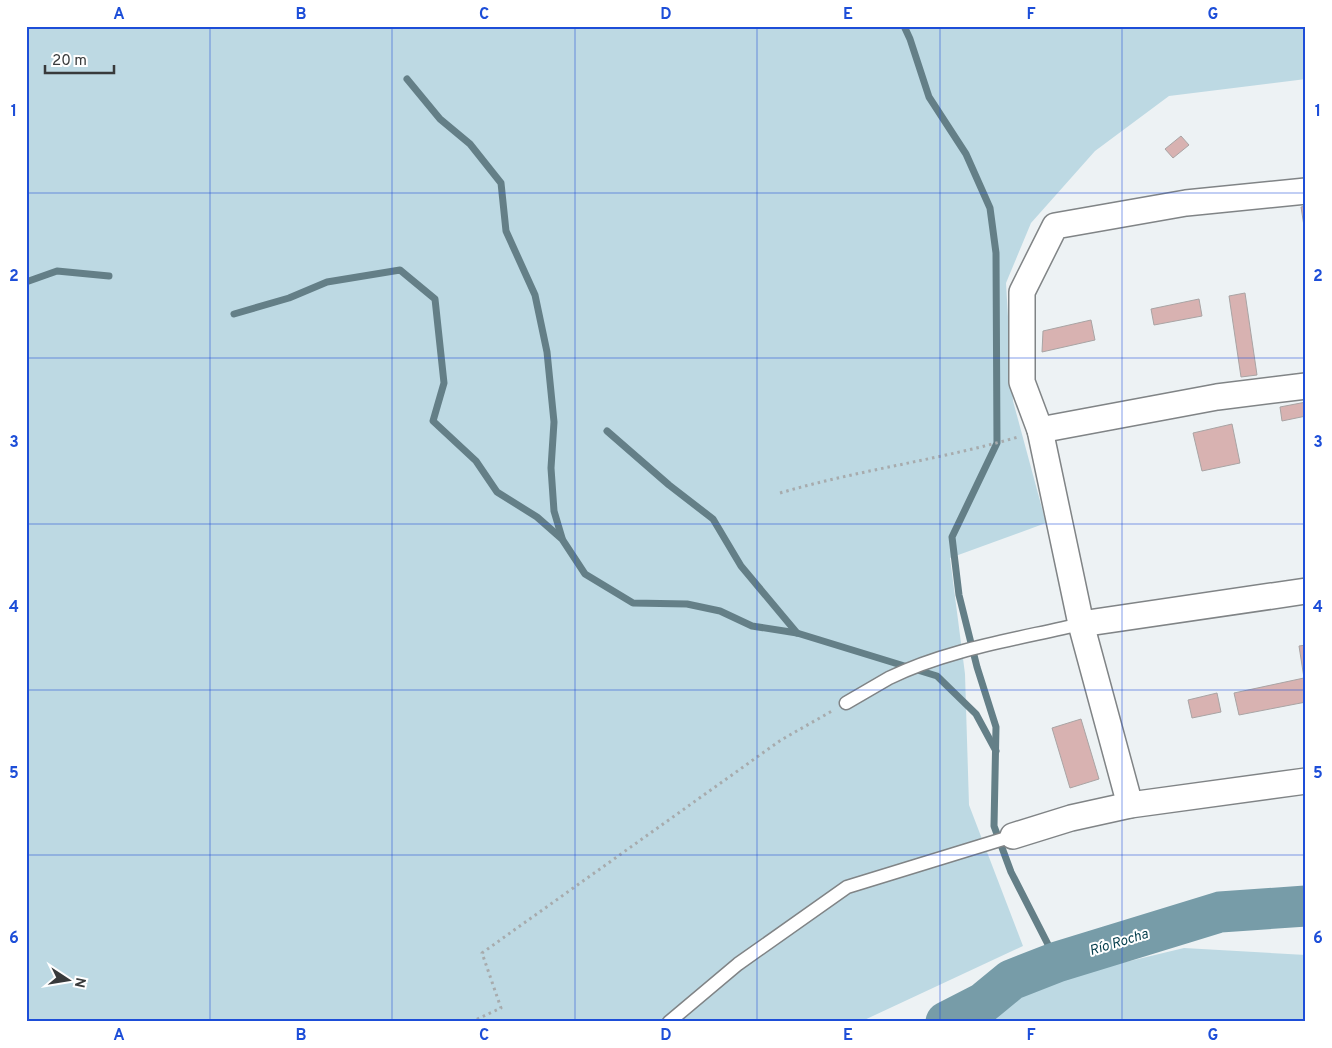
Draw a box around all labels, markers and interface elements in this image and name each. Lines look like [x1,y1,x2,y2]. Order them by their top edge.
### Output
text: A [113,5,125,25]
text: B [295,5,307,25]
text: C [479,5,489,25]
text: D [660,5,672,25]
text: E [843,5,853,25]
text: F [1026,5,1036,25]
text: G [1208,5,1218,25]
scale bar [45,42,114,74]
text: 20 m [52,52,87,71]
text: 1 [11,102,17,122]
text: 1 [1315,102,1321,122]
text: 2 [9,267,19,287]
text: 2 [1313,267,1323,287]
text: 3 [9,433,19,453]
text: 3 [1313,433,1323,453]
text: 4 [9,598,19,618]
text: 4 [1313,598,1323,618]
text: 5 [9,764,19,784]
text: 5 [1313,764,1323,784]
water label: Río Rocha [1088,926,1151,960]
text: 6 [9,929,19,949]
text: 6 [1313,929,1323,949]
north arrow [42,956,92,1006]
text: N [70,976,89,989]
text: A [113,1026,125,1046]
text: B [295,1026,307,1046]
text: C [479,1026,489,1046]
text: D [660,1026,672,1046]
text: E [843,1026,853,1046]
text: F [1026,1026,1036,1046]
text: G [1208,1026,1218,1046]

